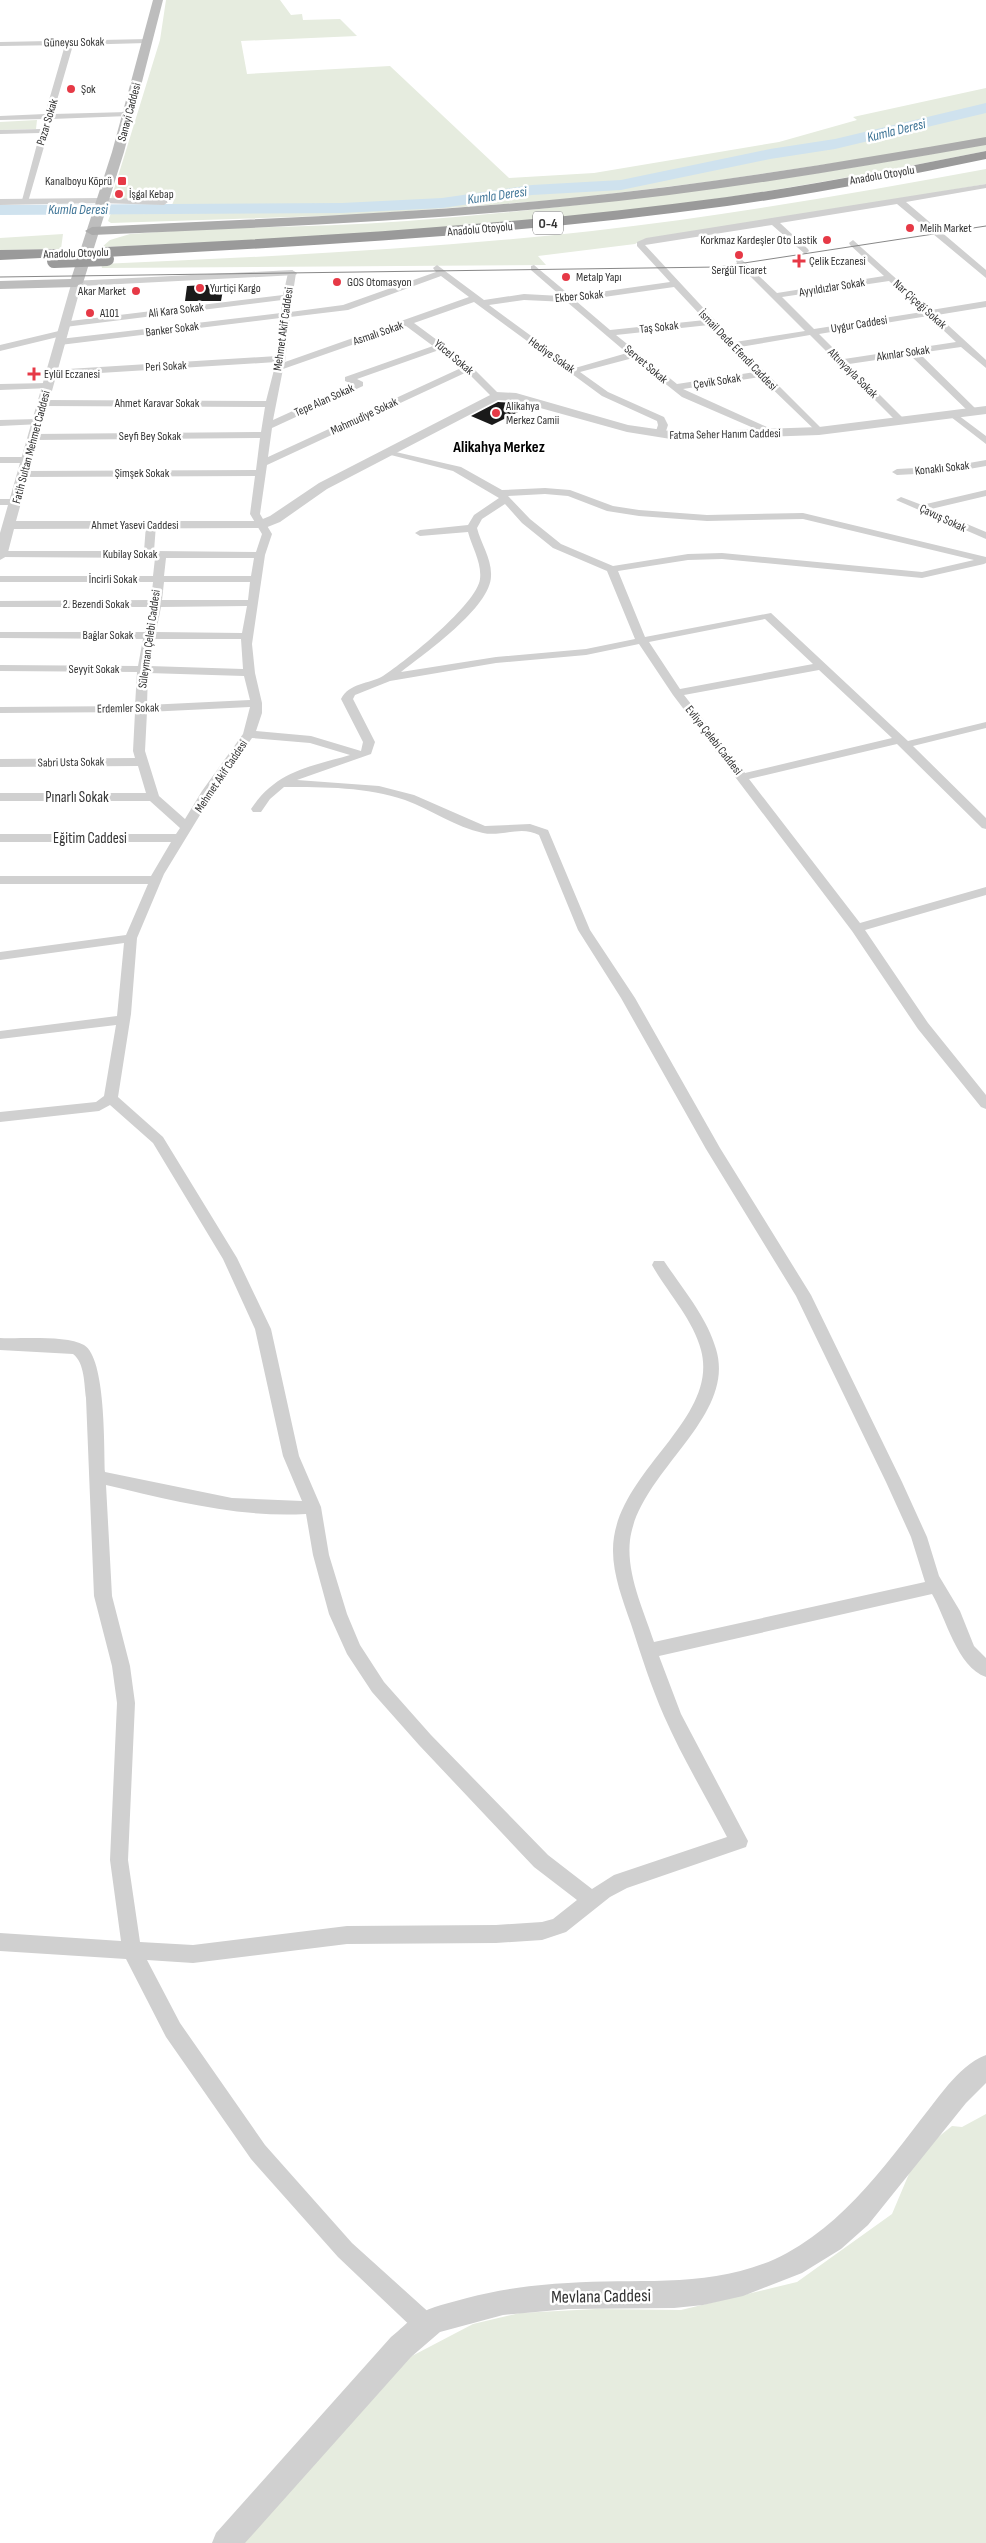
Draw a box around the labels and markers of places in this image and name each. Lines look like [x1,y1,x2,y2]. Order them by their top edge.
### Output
place label: Şok [81,82,96,97]
marker: Şok [65,83,77,95]
place label: Kanalboyu Köprü [45,174,112,189]
marker: Kanalboyu Köprü [116,175,128,187]
place label: İşgal Kebap [129,187,174,202]
marker: İşgal Kebap [113,188,125,200]
place label: Melih Market [920,221,972,236]
marker: Melih Market [904,222,916,234]
place label: Korkmaz Kardeşler Oto Lastik [700,233,817,248]
marker: Korkmaz Kardeşler Oto Lastik [821,234,833,246]
marker: Sergül Ticaret [733,249,745,261]
place label: Çelik Eczanesi [809,254,866,269]
marker: Çelik Eczanesi [793,255,805,267]
place label: Sergül Ticaret [711,263,767,278]
place label: Metalp Yapı [576,270,622,285]
marker: Metalp Yapı [560,271,572,283]
place label: GOS Otomasyon [347,275,412,290]
marker: GOS Otomasyon [331,276,343,288]
place label: Yurtiçi Kargo [210,281,261,296]
marker: Yurtiçi Kargo [194,282,206,294]
place label: Akar Market [77,284,126,299]
marker: Akar Market [130,285,142,297]
place label: A101 [99,306,120,321]
marker: A101 [84,307,96,319]
place label: Eylül Eczanesi [44,367,100,382]
marker: Eylül Eczanesi [28,368,40,380]
place label: Alikahya Merkez Camii [505,399,559,428]
marker: Alikahya Merkez Camii [490,407,502,419]

